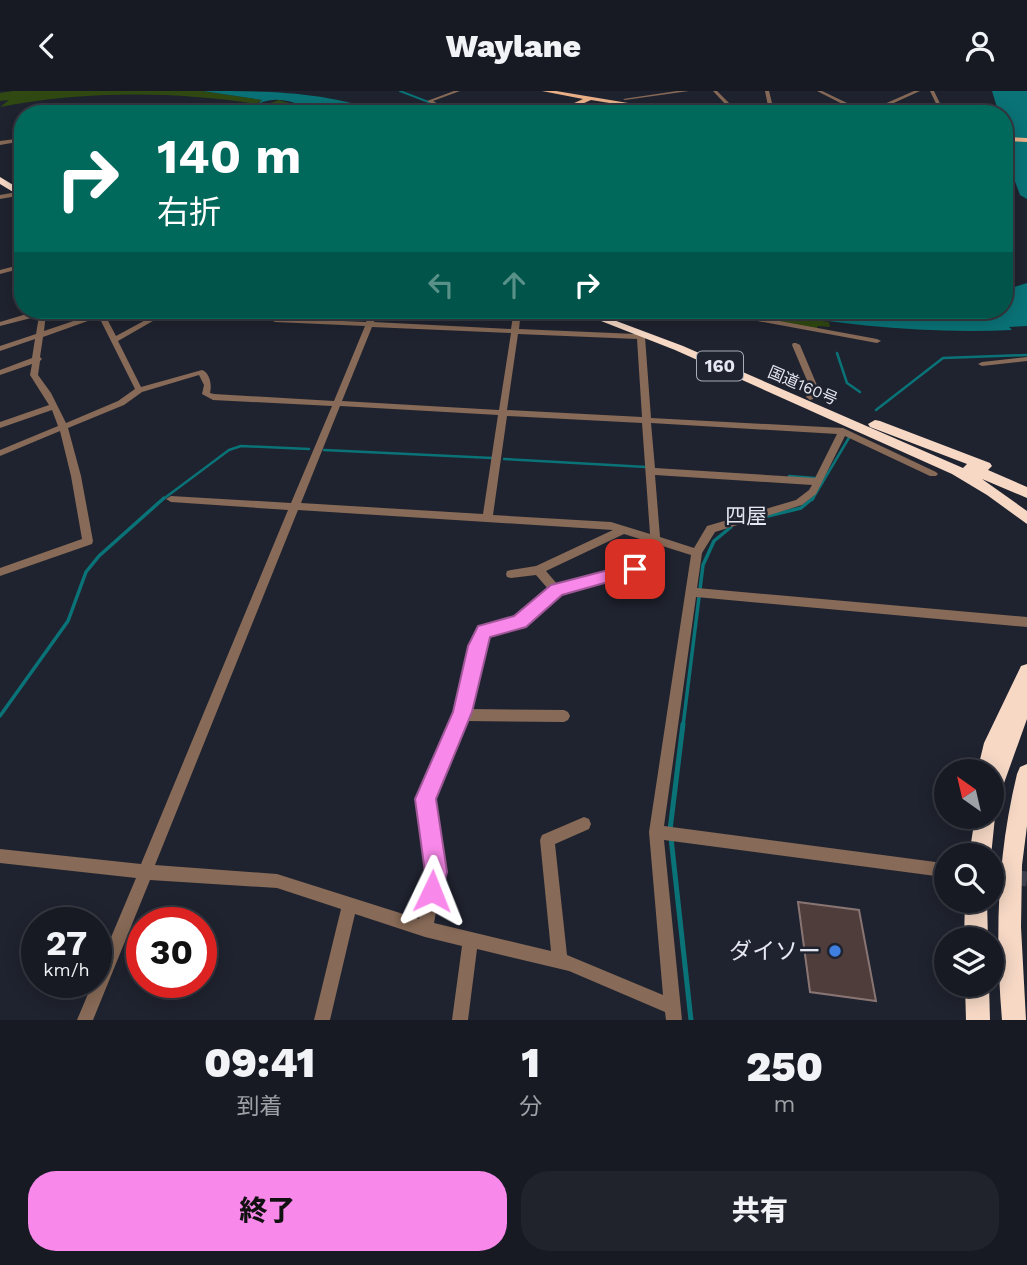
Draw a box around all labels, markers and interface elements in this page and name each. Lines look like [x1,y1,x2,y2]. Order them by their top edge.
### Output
icon: back [28,27,66,65]
text: Waylane [446,27,581,65]
icon: person [961,27,999,65]
text: 140 m [157,127,301,185]
icon: right [42,133,133,224]
text: 右折 [157,193,221,231]
icon: left [422,266,460,304]
icon: ahead [495,266,533,304]
icon: right [568,266,606,304]
road number: 160 [697,351,743,381]
street label: 国道160号 [765,362,841,409]
district label: 四屋 [725,503,767,528]
pin [605,539,665,599]
icon: arrive [616,550,654,588]
north arrow [934,759,1004,829]
map controls [934,759,1004,997]
button: search [934,843,1004,913]
position arrow [395,854,469,928]
speed limit sign: 30 [126,907,217,998]
text: 27 [46,922,87,964]
button: layers [934,927,1004,997]
place label: ダイソー [729,938,821,965]
marker: ダイソー [827,943,843,959]
text: km/h [43,959,90,980]
text: 09:41 [204,1038,315,1087]
text: 1 [521,1038,540,1087]
text: 250 [746,1042,823,1091]
text: m [774,1091,795,1118]
text: 到着 [237,1093,283,1120]
text: 分 [519,1093,542,1120]
button: 終了 [28,1171,507,1251]
button: 共有 [521,1171,999,1251]

